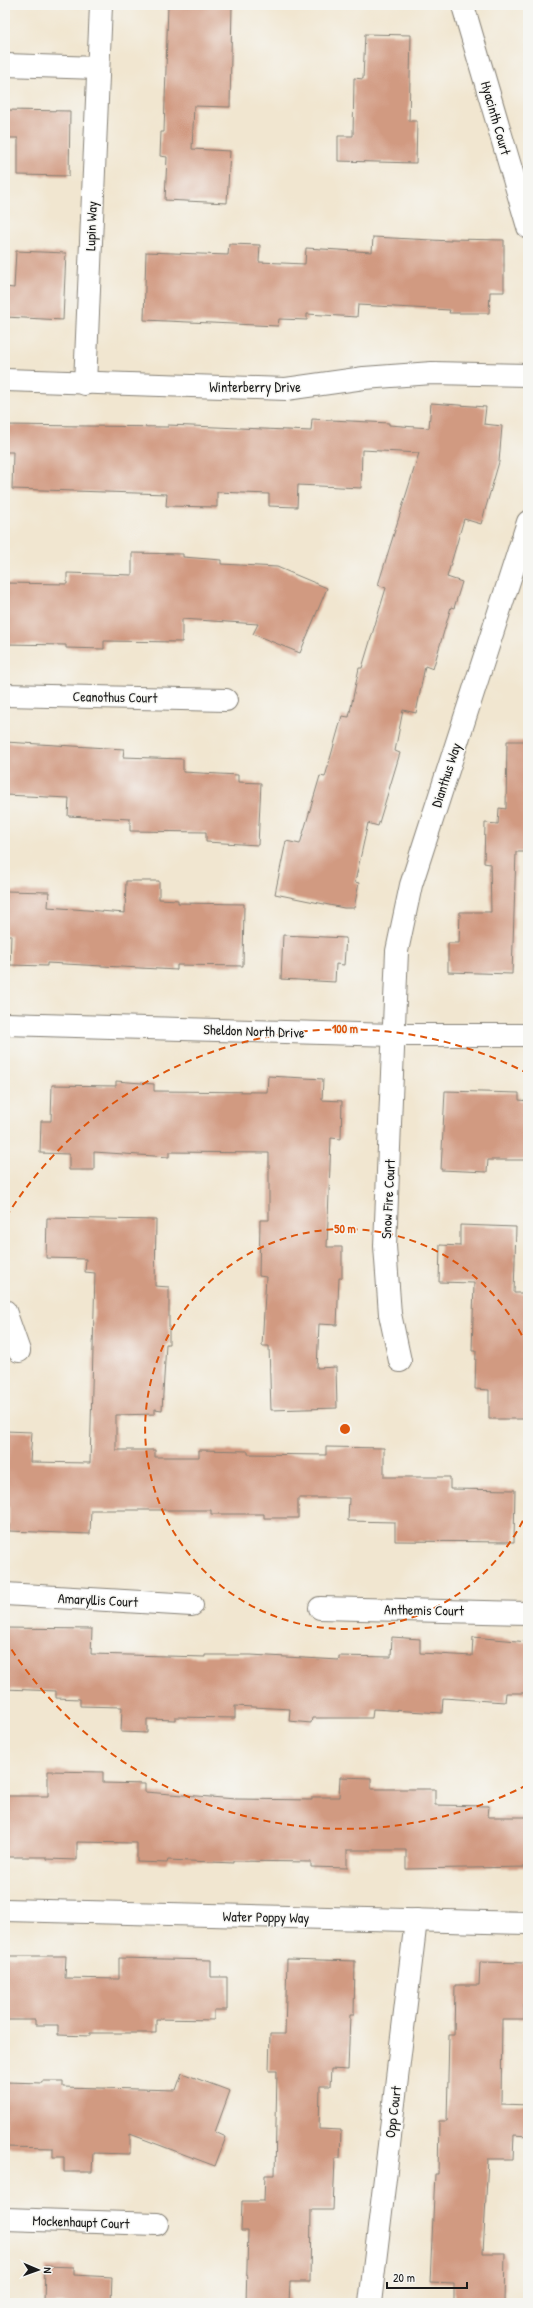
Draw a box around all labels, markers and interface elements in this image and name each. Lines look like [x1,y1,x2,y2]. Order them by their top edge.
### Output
street label: Hyacinth Court [476,79,516,157]
street label: Lupin Way [80,201,102,251]
street label: Winterberry Drive [209,377,301,397]
street label: Ceanothus Court [72,686,158,707]
street label: Dianthus Way [426,740,466,810]
street label: Sheldon North Drive [203,1019,305,1042]
text: 100 m [332,1020,358,1037]
street label: Snow Fire Court [376,1158,399,1239]
text: 50 m [334,1220,356,1237]
centre of rings [338,1422,352,1436]
street label: Amaryllis Court [58,1588,139,1612]
street label: Anthemis Court [384,1599,464,1620]
street label: Water Poppy Way [223,1906,310,1928]
street label: Opp Court [380,2085,406,2139]
street label: Mockenhaupt Court [32,2210,130,2234]
north arrow [18,2250,58,2290]
scale bar [387,2264,467,2290]
text: N [41,2267,55,2274]
text: 20 m [393,2269,415,2286]

